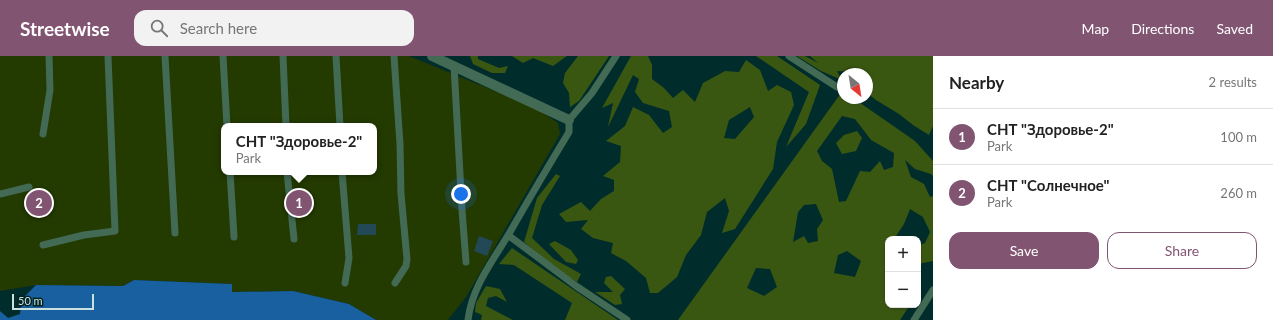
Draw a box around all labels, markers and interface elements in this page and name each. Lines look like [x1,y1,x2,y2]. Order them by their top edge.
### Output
search box [134,10,414,46]
text: Streetwise [20,17,110,40]
icon: search [148,17,170,39]
text: Search here [180,19,257,37]
text: Map [1082,20,1109,37]
text: Directions [1131,20,1194,37]
text: Saved [1216,20,1253,37]
north arrow [837,68,873,104]
text: Nearby [949,72,1004,93]
text: 2 results [1209,74,1257,90]
text: СНТ "Здоровье-2" [987,120,1114,138]
popup [221,123,377,175]
text: 1 [958,129,966,145]
text: 100 m [1220,129,1257,145]
text: СНТ "Здоровье-2" [236,132,362,150]
text: Park [987,138,1012,154]
text: Park [236,150,261,166]
text: СНТ "Солнечное" [987,176,1110,194]
your location [451,184,471,204]
text: 2 [958,185,966,201]
text: 260 m [1220,185,1257,201]
pin: 2 [26,188,52,218]
pin: 1 [286,188,312,218]
text: Park [987,194,1012,210]
button: Save [949,232,1099,269]
button: Share [1107,232,1257,269]
map controls [885,236,921,308]
button: + [885,236,921,272]
button: − [885,272,921,308]
scale bar [12,292,94,311]
text: 50 m [18,294,43,307]

